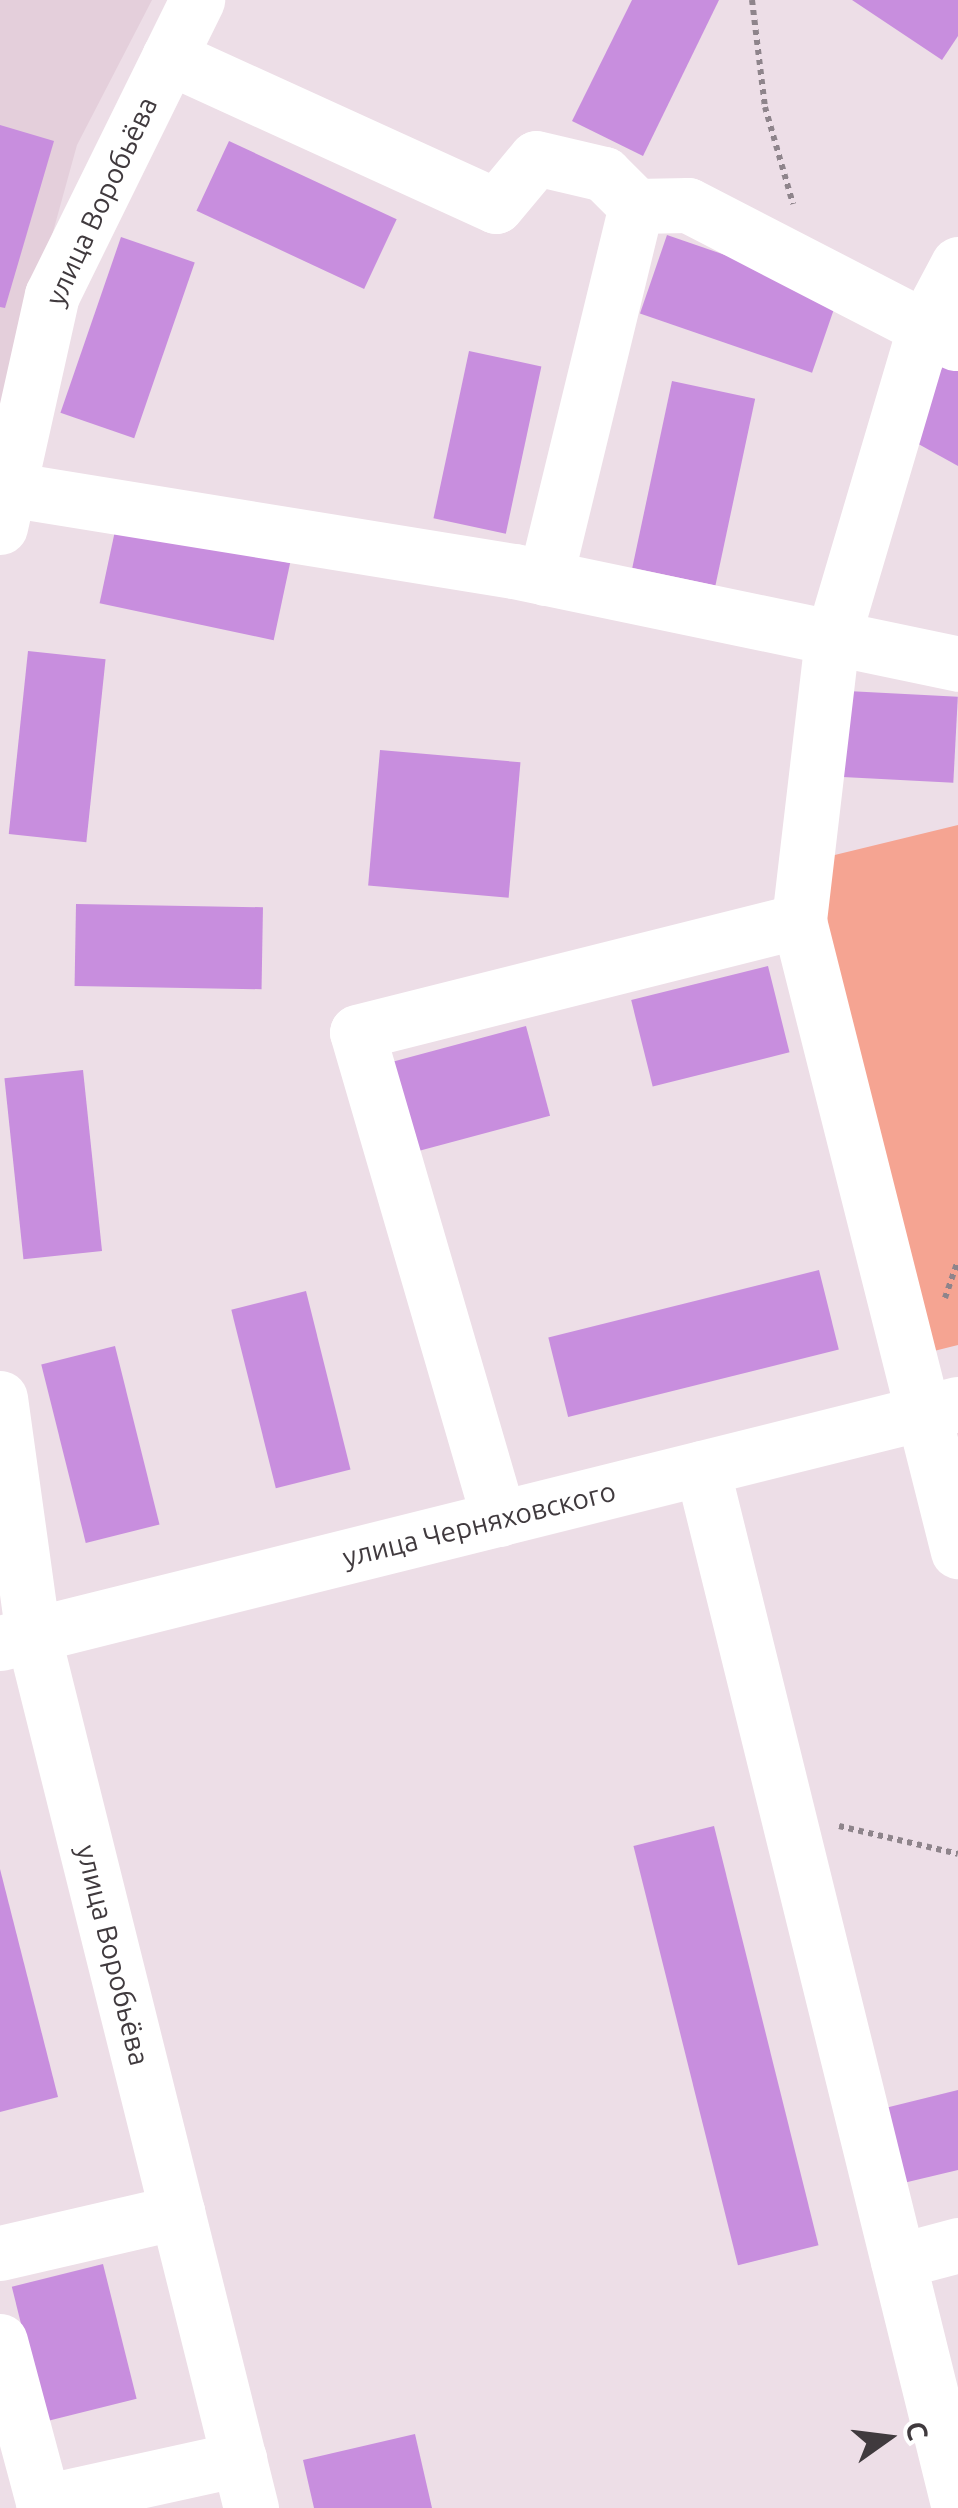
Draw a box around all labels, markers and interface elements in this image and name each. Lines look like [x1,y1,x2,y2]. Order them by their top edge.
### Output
street label: улица Воробьёва [38,91,164,311]
street label: улица Черняховского [339,1474,619,1574]
street label: улица Воробьёва [69,1841,157,2069]
north arrow [838,2388,938,2488]
text: С [900,2418,935,2443]

